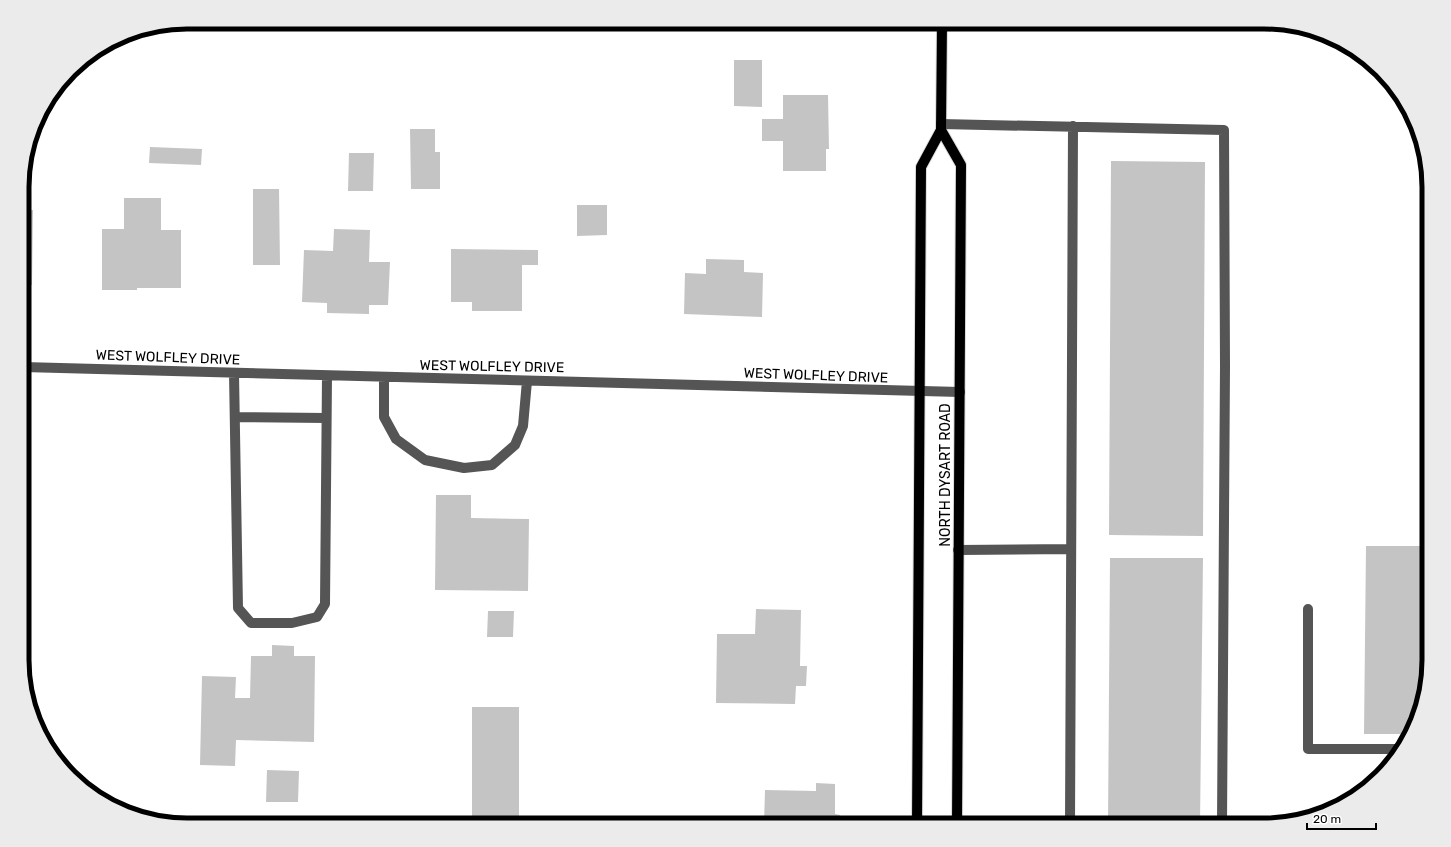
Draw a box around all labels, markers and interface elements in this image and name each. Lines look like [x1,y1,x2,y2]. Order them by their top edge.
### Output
street label: WEST WOLFLEY DRIVE [95,346,241,369]
street label: WEST WOLFLEY DRIVE [420,357,564,376]
street label: WEST WOLFLEY DRIVE [743,364,889,387]
street label: NORTH DYSART ROAD [937,403,954,547]
scale bar [1307,805,1376,831]
text: 20 m [1313,812,1341,826]

